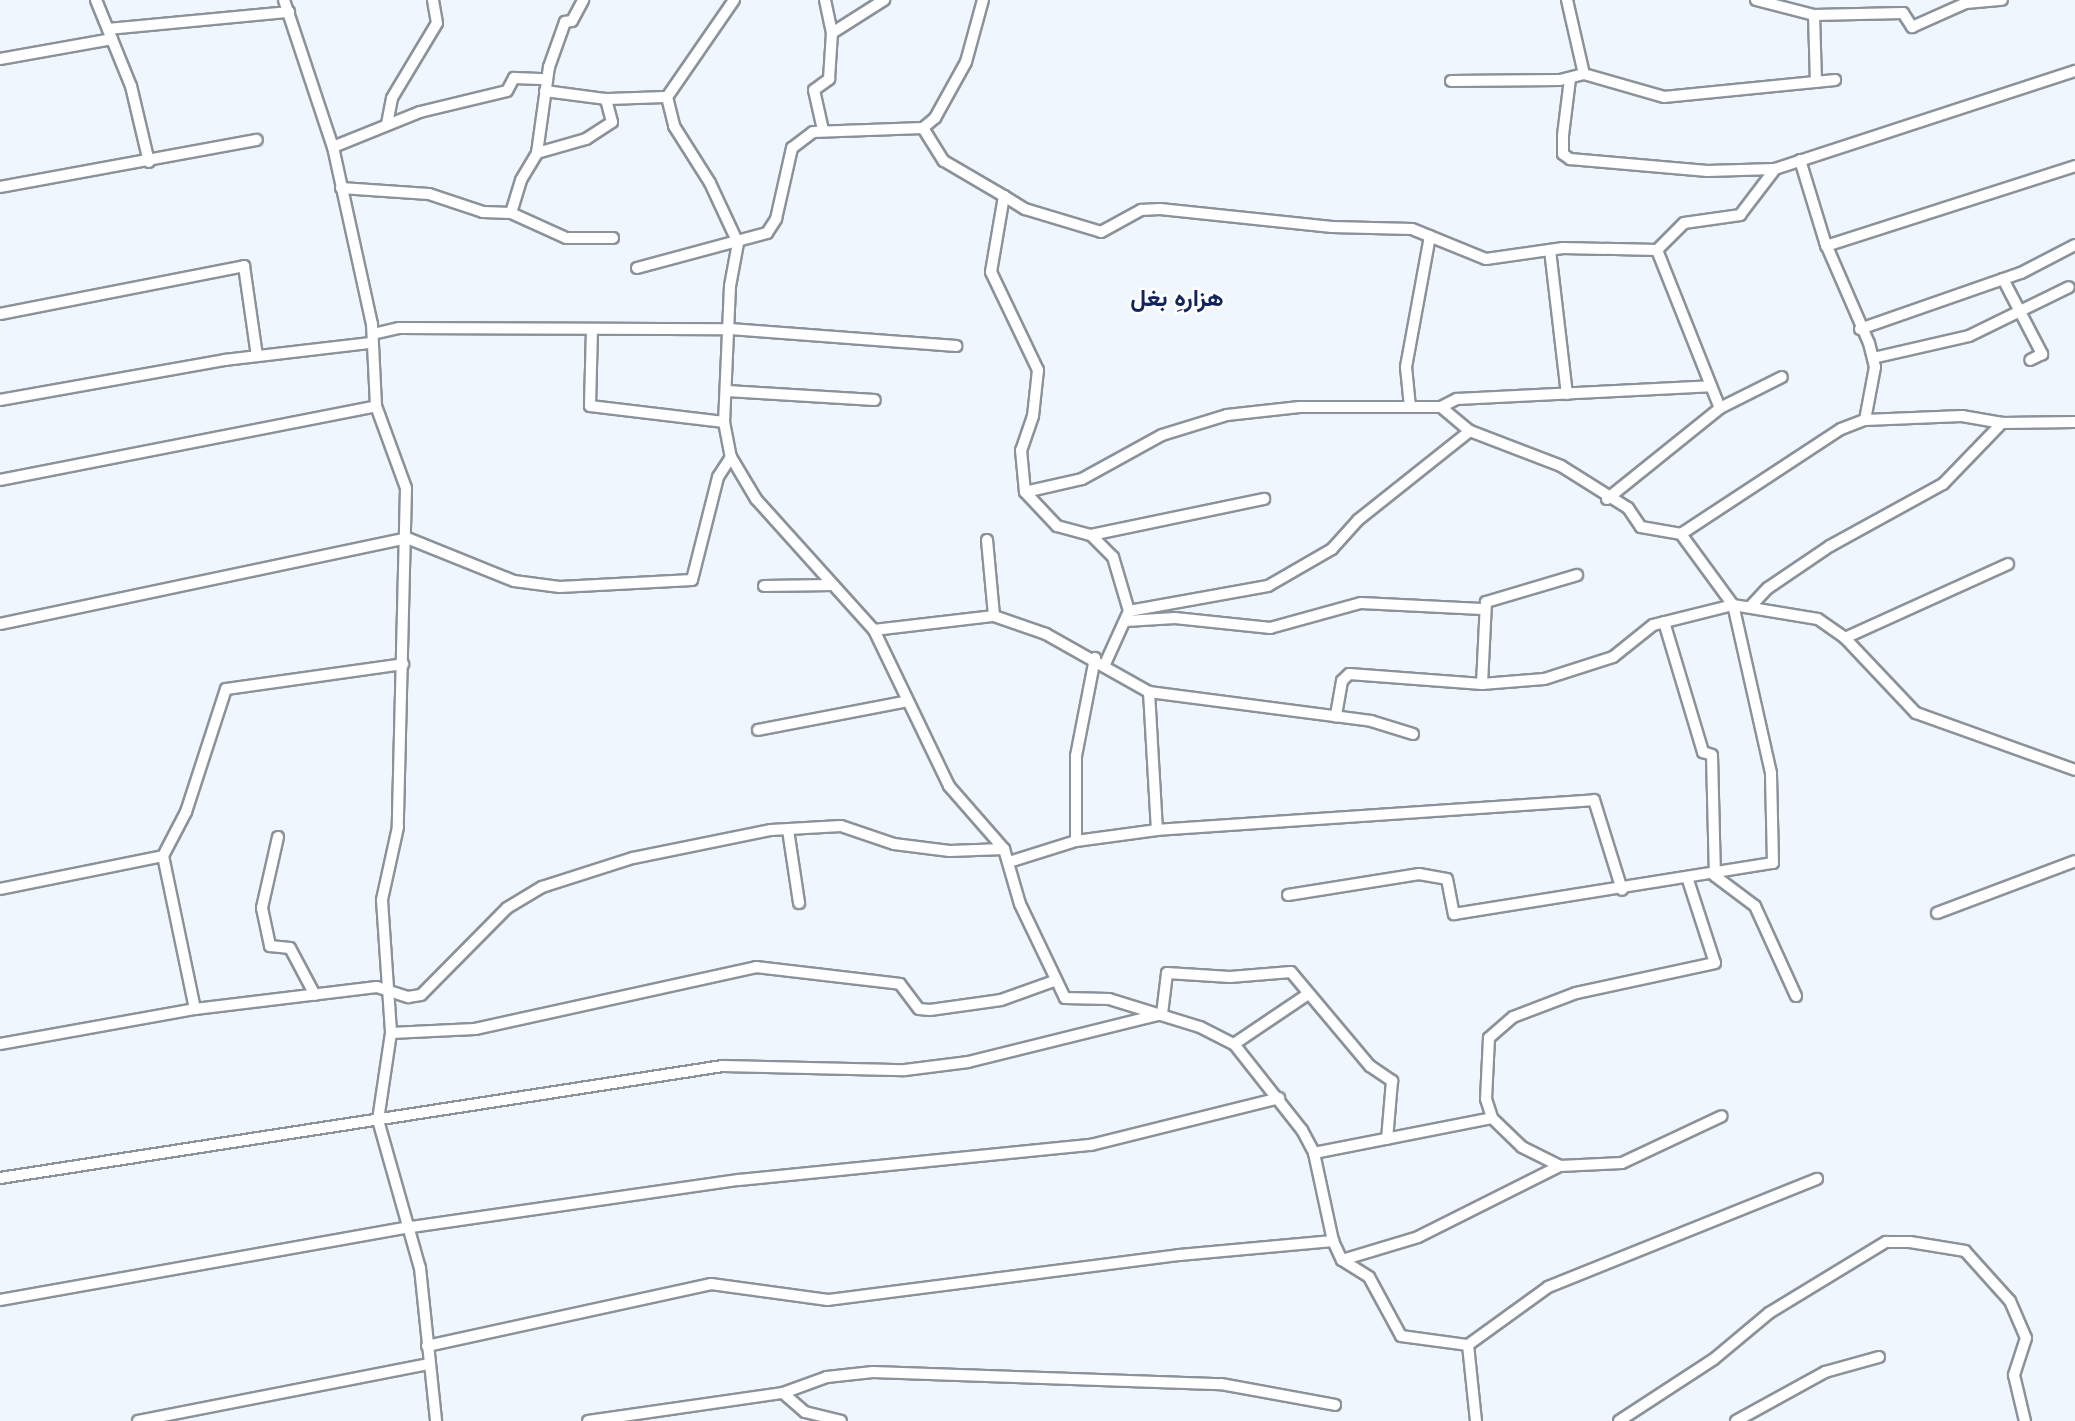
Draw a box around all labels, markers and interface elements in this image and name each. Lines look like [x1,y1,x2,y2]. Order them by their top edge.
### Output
district label: هزارهِ بغل [1130,284,1224,312]

